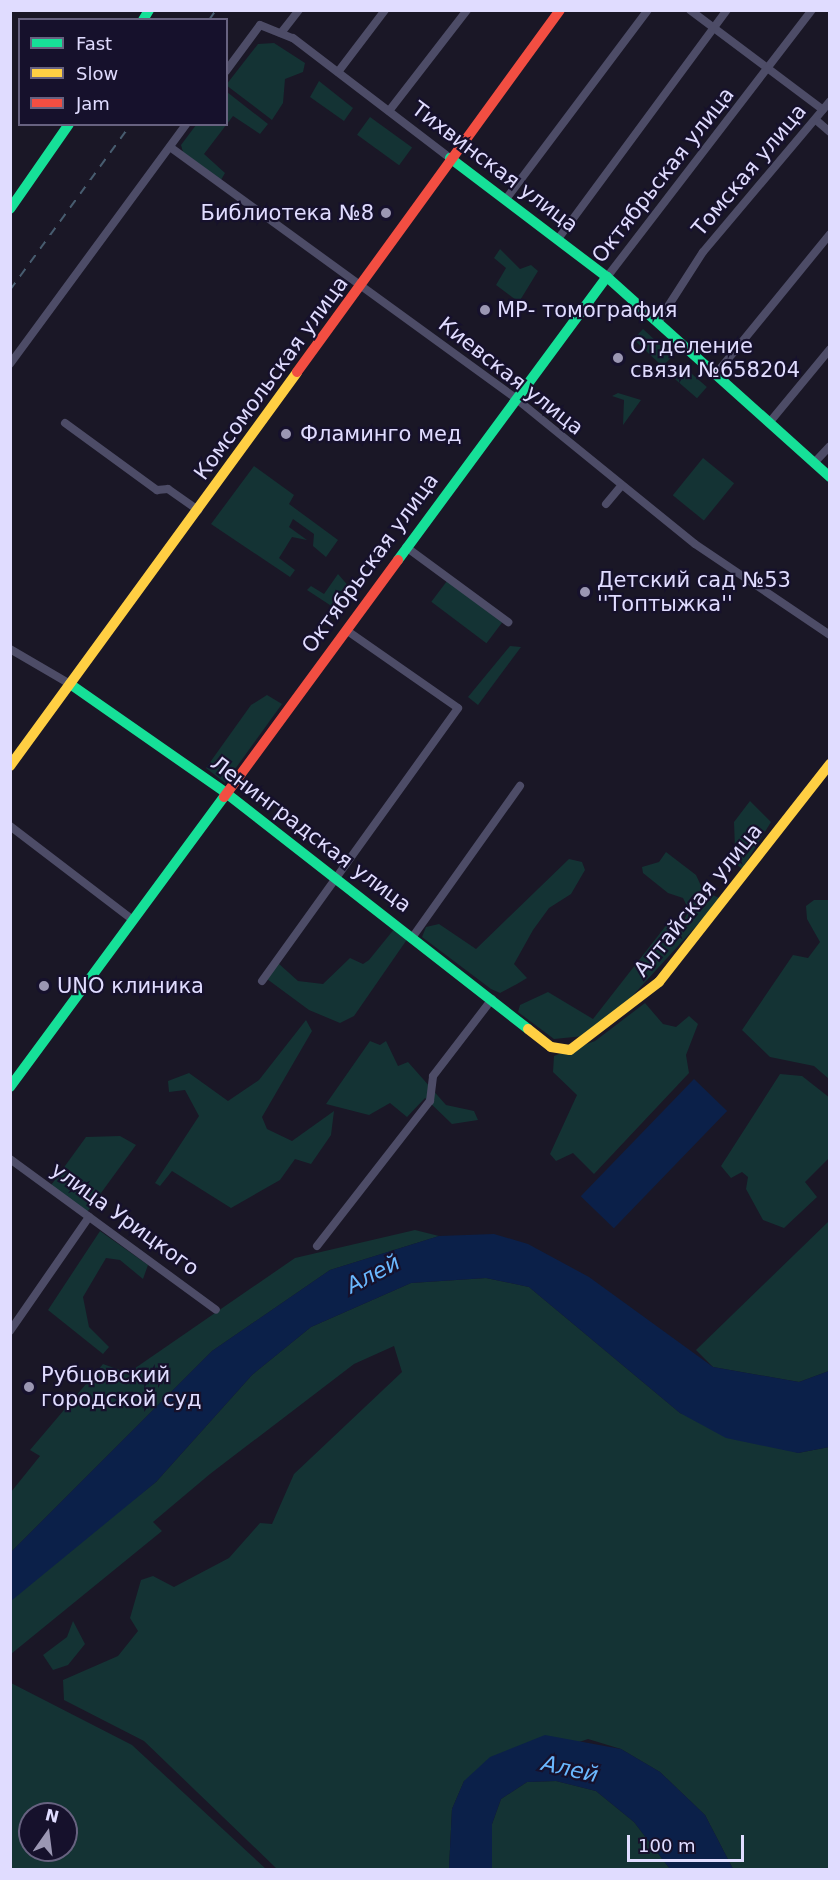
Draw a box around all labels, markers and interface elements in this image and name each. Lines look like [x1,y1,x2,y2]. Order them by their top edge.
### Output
legend [18,18,228,126]
text: Fast [76,33,112,54]
text: Slow [76,63,118,84]
street label: Октябрьская улица [587,82,739,268]
text: Jam [76,93,110,114]
street label: Тихвинская улица [407,96,583,238]
street label: Томская улица [686,99,812,241]
place label: Библиотека №8 [200,200,374,226]
marker: Библиотека №8 [379,206,393,220]
street label: Комсомольская улица [189,271,353,485]
place label: МР- томография [497,297,677,323]
marker: МР- томография [478,303,492,317]
street label: Киевская улица [434,312,588,440]
place label: Отделение связи №658204 [630,333,800,383]
marker: Отделение связи №658204 [611,351,625,365]
place label: Фламинго мед [300,421,461,447]
marker: Фламинго мед [277,425,295,443]
street label: Октябрьская улица [296,468,444,658]
place label: Детский сад №53 ''Топтыжка'' [597,567,791,617]
marker: Детский сад №53 ''Топтыжка'' [578,585,592,599]
street label: Ленинградская улица [206,750,416,918]
street label: Алтайская улица [629,818,767,982]
place label: UNO клиника [57,973,204,999]
marker: UNO клиника [35,977,53,995]
street label: улица Урицкого [46,1157,204,1281]
water label: Алей [342,1249,404,1299]
place label: Рубцовский городской суд [41,1362,201,1412]
marker: Рубцовский городской суд [22,1380,36,1394]
water label: Алей [539,1750,601,1788]
north arrow [18,1802,78,1862]
text: N [43,1805,61,1827]
scale bar [630,1823,747,1861]
text: 100 m [638,1835,696,1856]

